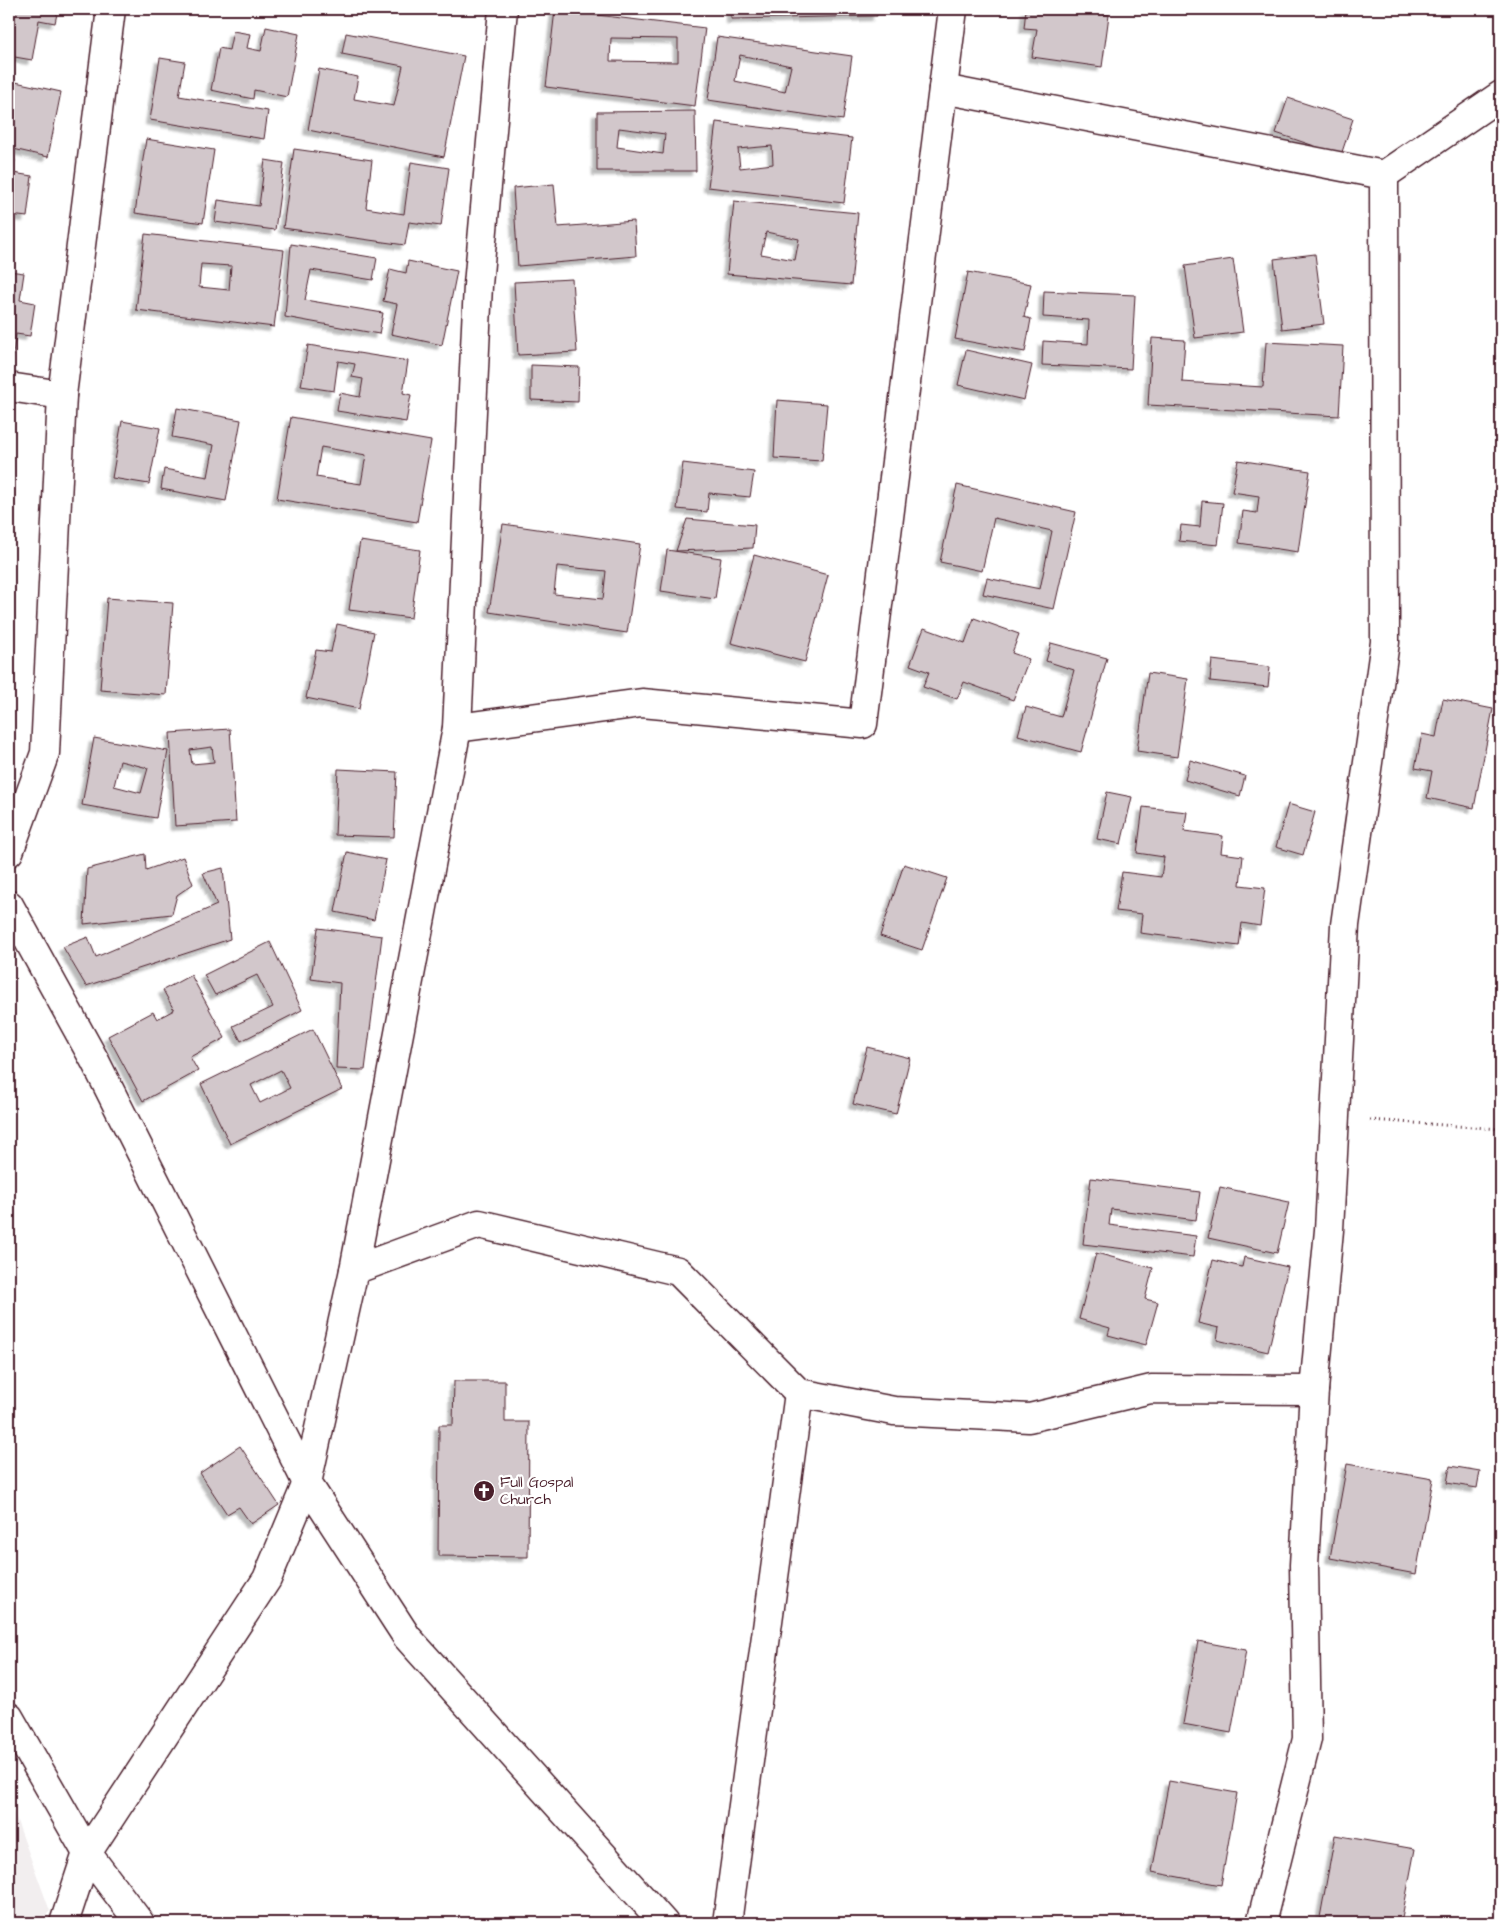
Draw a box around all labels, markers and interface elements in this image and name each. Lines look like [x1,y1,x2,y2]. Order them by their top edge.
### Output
place label: Full Gospal Church [500,1472,573,1510]
church icon: Full Gospal Church [472,1479,496,1503]

